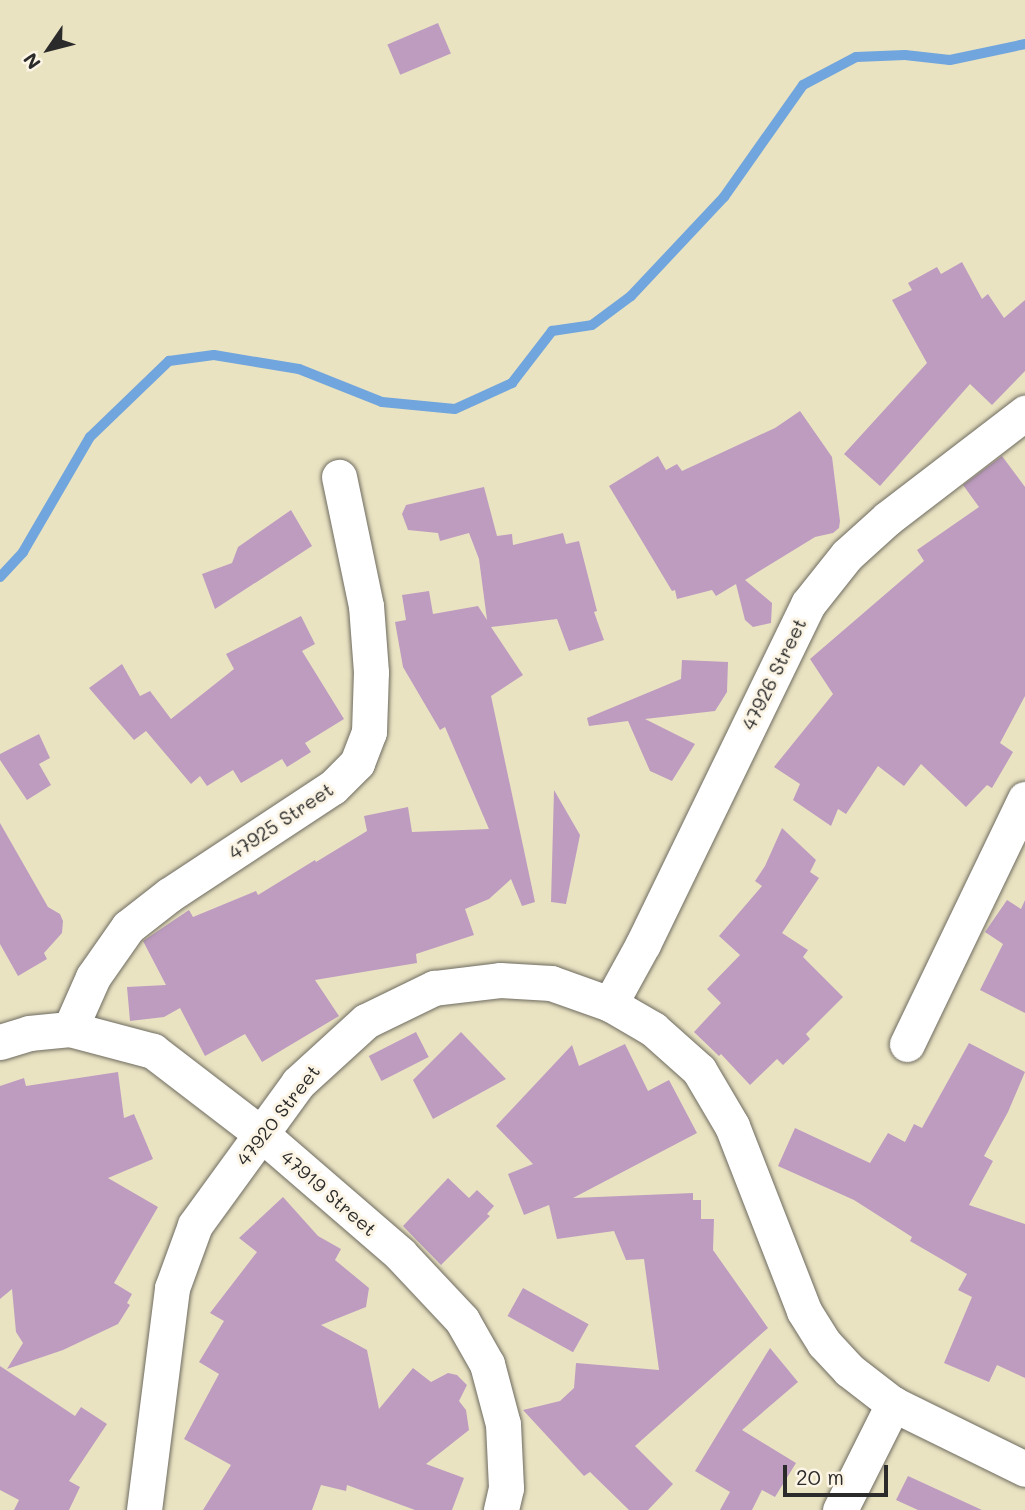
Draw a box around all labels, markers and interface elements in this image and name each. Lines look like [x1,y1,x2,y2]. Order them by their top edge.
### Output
north arrow [14,14,84,84]
text: N [17,48,46,74]
street label: 47926 Street [737,614,811,734]
street label: 47925 Street [224,778,338,864]
street label: 47920 Street [232,1060,324,1170]
street label: 47919 Street [277,1145,381,1241]
scale bar [787,1450,892,1494]
text: 20 m [796,1463,844,1490]

